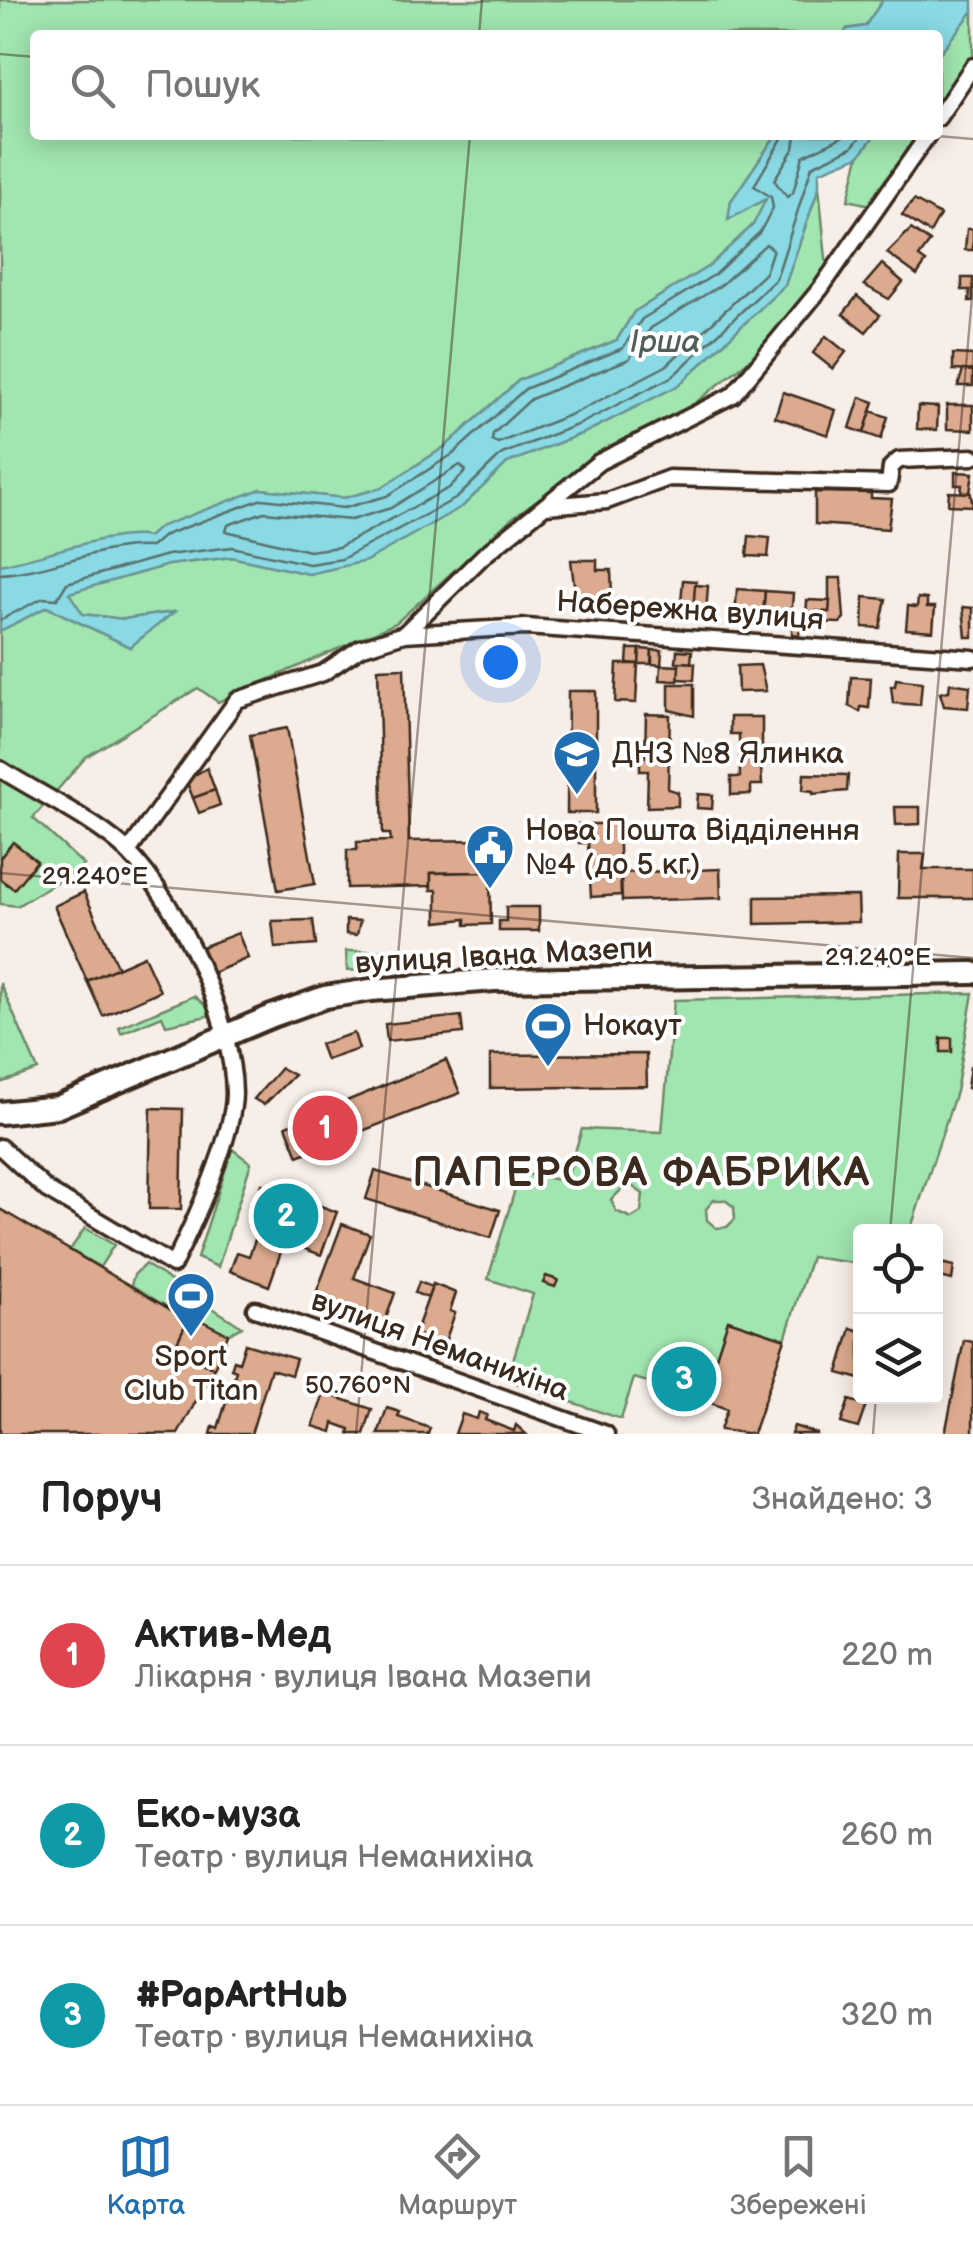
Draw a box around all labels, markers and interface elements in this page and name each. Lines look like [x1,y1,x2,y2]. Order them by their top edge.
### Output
search box [30,30,943,140]
icon: search [65,58,120,113]
text: Пошук [145,63,260,108]
water label: Ірша [630,323,700,362]
street label: Набережна вулиця [555,584,825,638]
your location [475,637,526,688]
school or university icon: ДНЗ №8 Ялинка [551,728,603,796]
place label: ДНЗ №8 Ялинка [612,736,844,772]
place label: Нова Пошта Відділення №4 (до 5 кг) [525,813,860,883]
public building icon: Нова Пошта Відділення №4 (до 5 кг) [464,822,516,890]
text: 29.240°E [42,861,148,892]
street label: вулиця Івана Мазепи [354,930,654,982]
text: 29.240°E [825,942,931,973]
sports icon: Нокаут [522,1000,574,1068]
place label: Нокаут [583,1008,682,1044]
pin: 1 [292,1090,358,1166]
district label: ПАПЕРОВА ФАБРИКА [412,1150,872,1198]
pin: 2 [254,1178,318,1254]
map controls [853,1224,943,1404]
button: locate [853,1224,943,1314]
sports icon: Sport Club Titan [165,1270,217,1338]
street label: вулиця Неманихіна [306,1283,574,1409]
button: layers [853,1314,943,1404]
place label: Sport Club Titan [124,1339,258,1409]
pin: 3 [652,1342,716,1416]
text: 50.760°N [305,1370,411,1401]
text: Поруч [40,1474,163,1525]
text: Знайдено: 3 [752,1480,933,1519]
text: Актив-Мед [135,1613,331,1658]
text: 1 [66,1636,79,1675]
text: 220 m [841,1636,933,1675]
text: Лікарня · вулиця Івана Мазепи [135,1658,592,1697]
text: Еко-муза [135,1793,300,1838]
text: 2 [63,1816,82,1855]
text: 260 m [841,1816,933,1855]
text: Театр · вулиця Неманихіна [135,1838,534,1877]
text: #PapArtHub [135,1973,348,2018]
text: 3 [63,1996,82,2035]
text: 320 m [841,1996,933,2035]
text: Театр · вулиця Неманихіна [135,2018,534,2057]
tab: Карта [106,2129,185,2222]
tab: Маршрут [398,2129,517,2222]
tab: Збережені [730,2129,867,2222]

